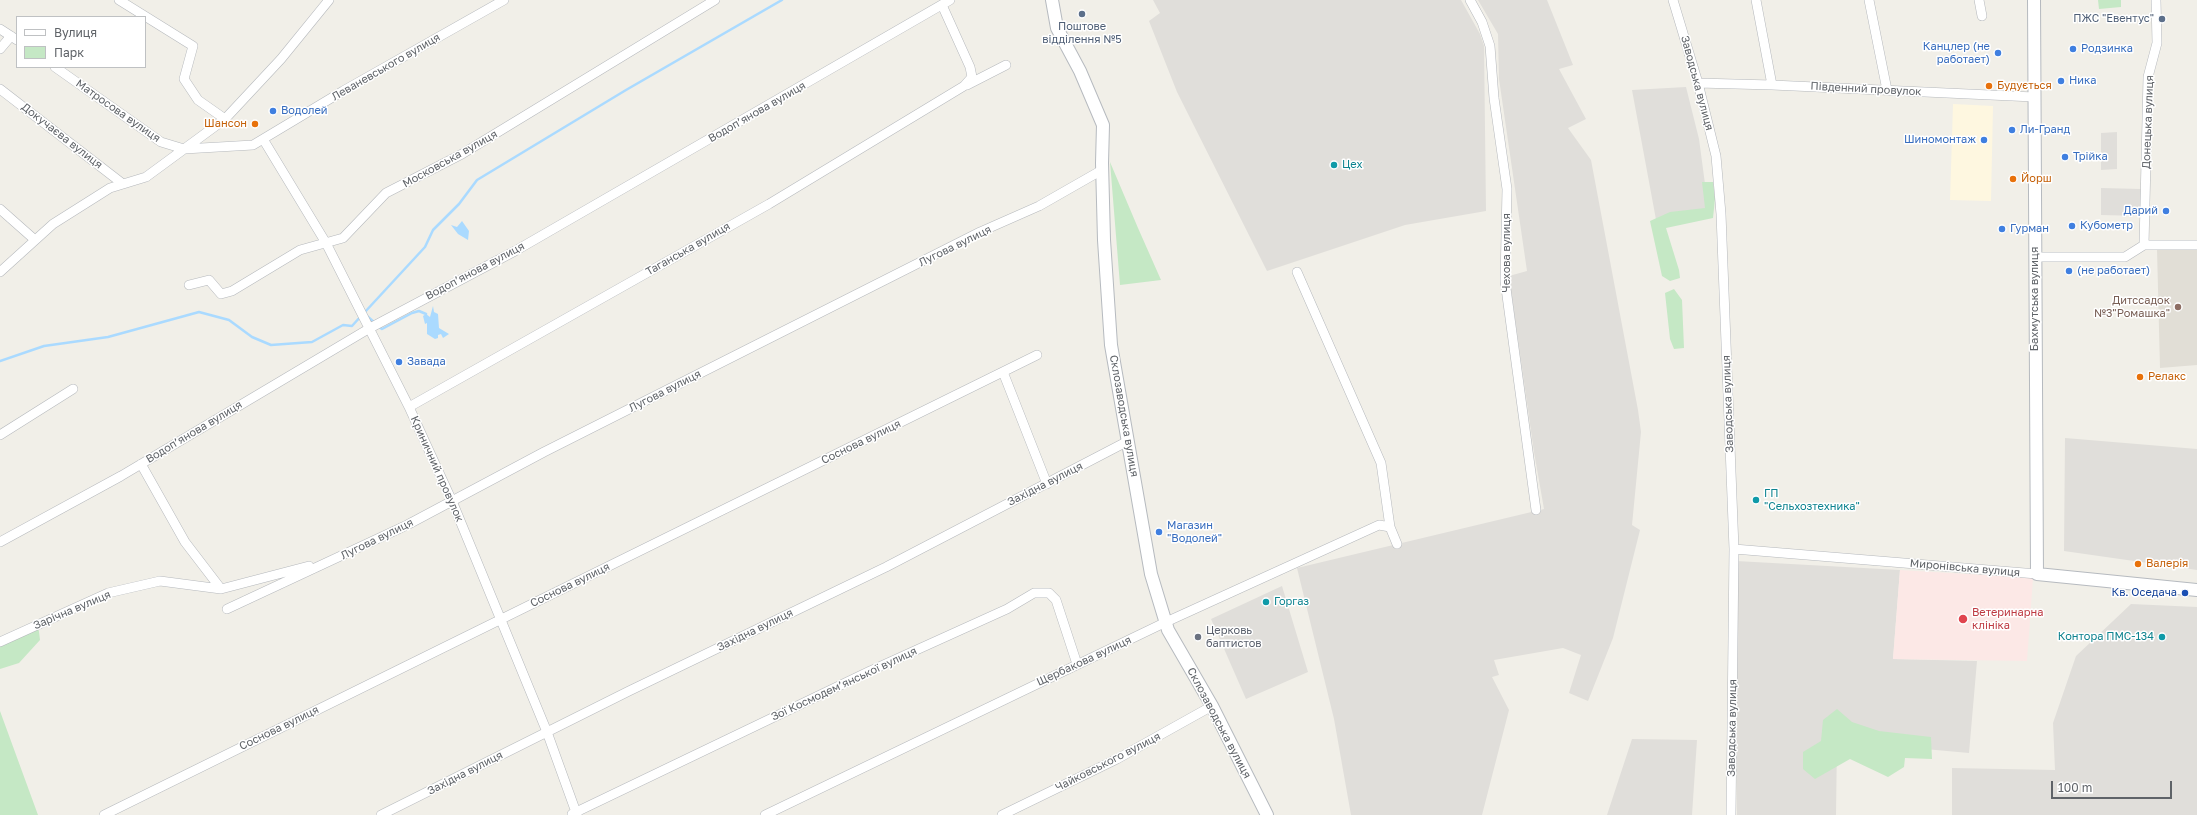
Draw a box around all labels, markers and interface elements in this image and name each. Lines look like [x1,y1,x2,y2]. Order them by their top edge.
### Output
marker: Поштове відділення №5 [1077,9,1087,19]
place label: ПЖС "Евентус" [2073,12,2154,26]
marker: ПЖС "Евентус" [2157,14,2167,24]
legend [16,16,146,68]
place label: Поштове відділення №5 [1042,20,1122,46]
text: Вулиця [54,25,97,40]
street label: Леваневського вулиця [329,31,443,103]
street label: Заводська вулиця [1678,34,1716,132]
place label: Канцлер (не работает) [1923,40,1990,66]
place label: Родзинка [2081,42,2133,56]
marker: Родзинка [2068,44,2078,54]
text: Парк [54,45,84,60]
marker: Канцлер (не работает) [1993,48,2003,58]
place label: Ника [2069,74,2096,88]
street label: Донецька вулиця [2140,75,2156,169]
marker: Ника [2056,76,2066,86]
street label: Матросова вулиця [73,77,163,145]
street label: Водоп’янова вулиця [706,79,808,145]
street label: Південний провулок [1810,79,1922,99]
place label: Будується [1997,79,2052,93]
marker: Будується [1984,81,1994,91]
street label: Докучаєва вулиця [19,100,105,172]
place label: Водолей [281,104,328,118]
marker: Водолей [268,106,278,116]
place label: Шансон [204,117,247,131]
marker: Шансон [250,119,260,129]
place label: Ли-Гранд [2020,123,2070,137]
marker: Ли-Гранд [2007,125,2017,135]
street label: Московська вулиця [400,127,500,191]
place label: Шиномонтаж [1904,133,1976,147]
marker: Шиномонтаж [1979,135,1989,145]
place label: Трійка [2073,150,2108,164]
marker: Трійка [2060,152,2070,162]
place label: Цех [1342,158,1363,172]
marker: Цех [1329,160,1339,170]
place label: Йорш [2021,172,2052,186]
marker: Йорш [2008,174,2018,184]
place label: Дарий [2124,204,2158,218]
marker: Дарий [2161,206,2171,216]
street label: Чехова вулиця [1500,213,1514,293]
place label: Кубометр [2080,219,2133,233]
street label: Таганська вулиця [644,220,732,278]
marker: Кубометр [2067,221,2077,231]
place label: Гурман [2010,222,2049,236]
street label: Лугова вулиця [917,223,993,269]
marker: Гурман [1997,224,2007,234]
street label: Водоп’янова вулиця [423,239,527,303]
street label: Бахмутська вулиця [2028,247,2042,351]
place label: (не работает) [2077,264,2150,278]
marker: (не работает) [2064,266,2074,276]
place label: Дитссадок №3"Ромашка" [2094,294,2170,320]
marker: Дитссадок №3"Ромашка" [2173,302,2183,312]
street label: Склозаводська вулиця [1107,354,1141,478]
place label: Завада [407,355,446,369]
street label: Заводська вулиця [1720,355,1736,453]
marker: Завада [394,357,404,367]
street label: Лугова вулиця [627,367,703,415]
place label: Релакс [2148,370,2186,384]
marker: Релакс [2135,372,2145,382]
street label: Водоп’янова вулиця [143,398,245,466]
street label: Криничний провулок [408,414,466,524]
street label: Соснова вулиця [819,417,903,467]
street label: Західна вулиця [1005,459,1085,509]
place label: ГП "Сельхозтехника" [1764,487,1860,513]
marker: ГП "Сельхозтехника" [1751,495,1761,505]
street label: Лугова вулиця [339,516,415,562]
place label: Магазин "Водолей" [1167,519,1222,545]
marker: Магазин "Водолей" [1154,527,1164,537]
street label: Миронівська вулиця [1909,557,2021,579]
place label: Валерія [2146,557,2188,571]
marker: Валерія [2133,559,2143,569]
street label: Соснова вулиця [528,560,612,610]
place label: Кв. Оседача [2111,586,2177,600]
street label: Зарічна вулиця [31,588,113,632]
marker: Кв. Оседача [2180,588,2190,598]
place label: Горгаз [1274,595,1309,609]
marker: Горгаз [1261,597,1271,607]
street label: Західна вулиця [715,606,795,654]
place label: Ветеринарна клініка [1972,606,2043,632]
marker: Ветеринарна клініка [1957,613,1969,625]
place label: Церковь баптистов [1206,624,1262,650]
place label: Контора ПМС-134 [2058,630,2154,644]
marker: Церковь баптистов [1193,632,1203,642]
marker: Контора ПМС-134 [2157,632,2167,642]
street label: Щербакова вулиця [1035,633,1133,689]
street label: Зої Космодем’янської вулиця [769,644,919,724]
street label: Склозаводська вулиця [1184,665,1254,781]
street label: Заводська вулиця [1725,679,1739,777]
street label: Соснова вулиця [237,703,321,753]
street label: Чайковського вулиця [1053,730,1163,794]
street label: Західна вулиця [425,748,505,798]
scale bar [2053,773,2174,799]
text: 100 m [2058,780,2092,795]

